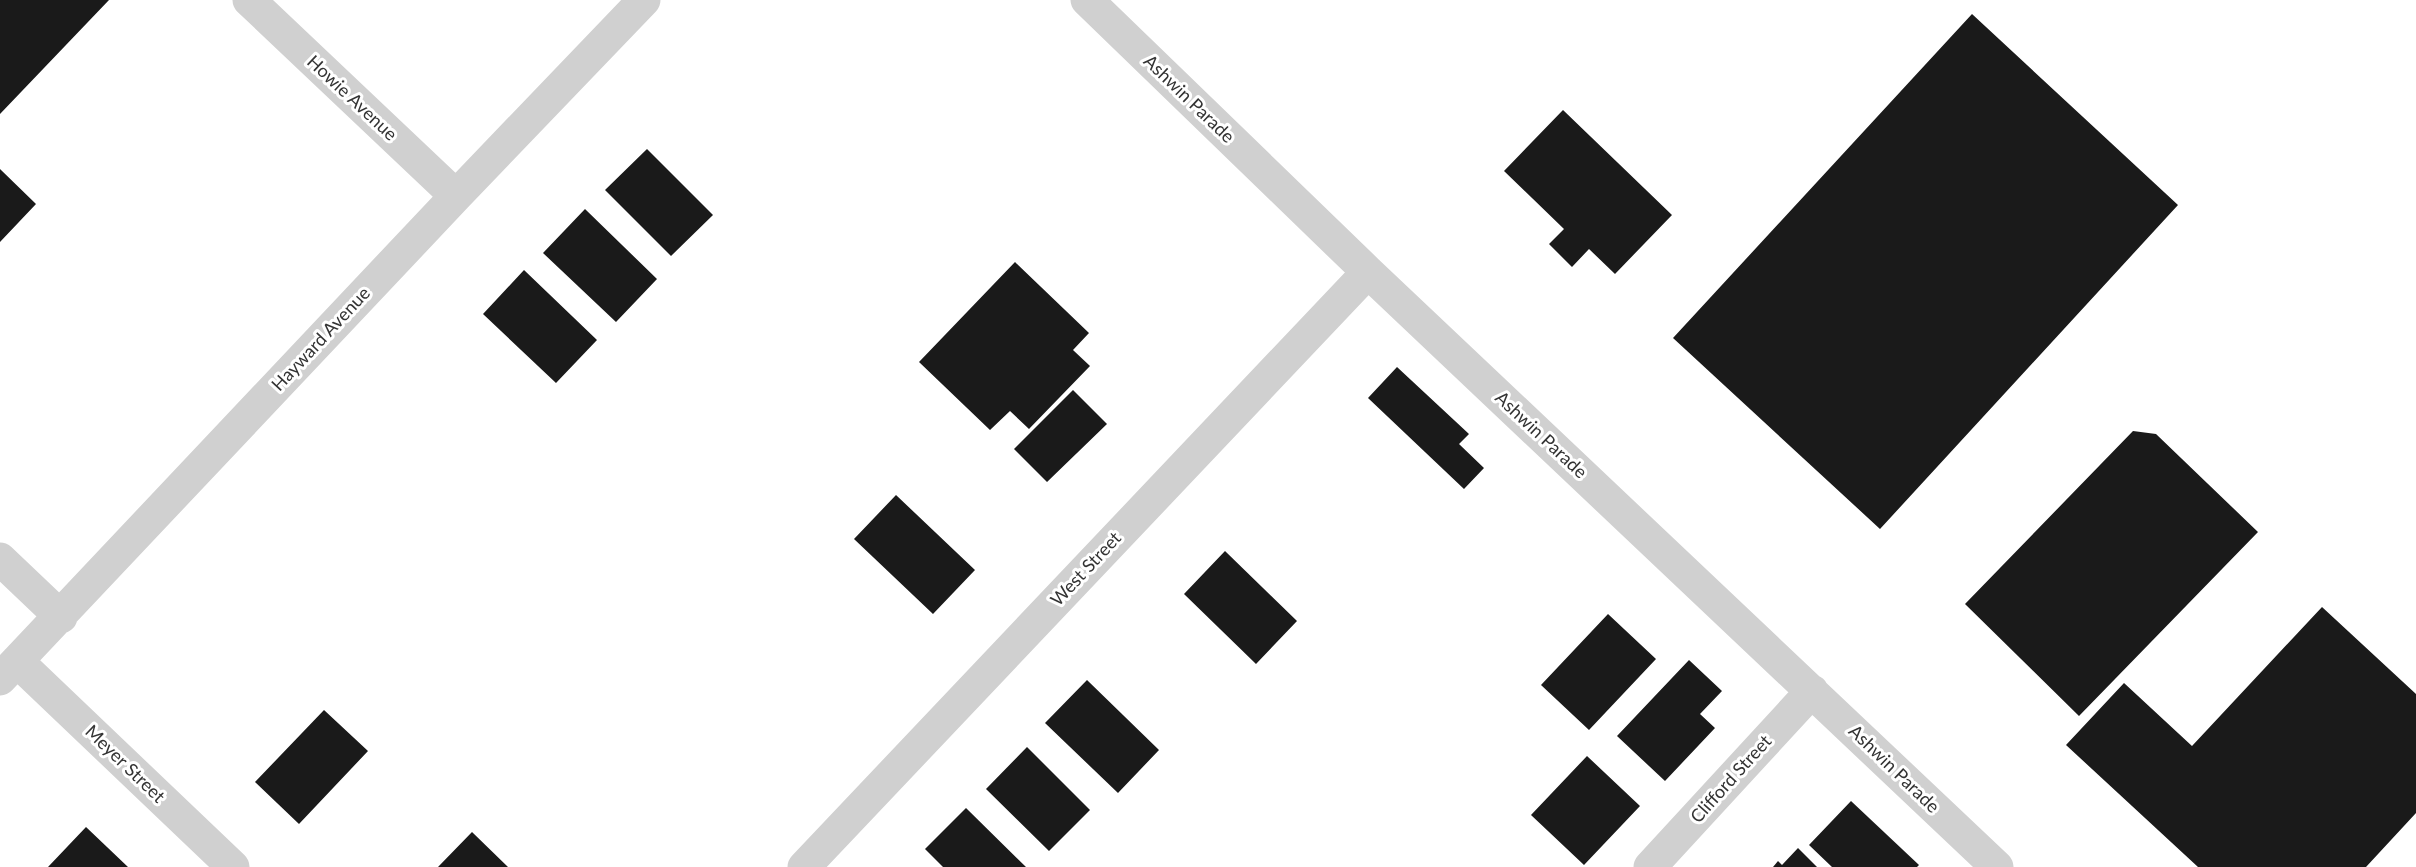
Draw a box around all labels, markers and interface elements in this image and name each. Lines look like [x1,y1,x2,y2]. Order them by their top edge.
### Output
street label: Howie Avenue [303,50,402,145]
street label: Ashwin Parade [1140,50,1240,147]
street label: Hayward Avenue [266,282,374,395]
street label: Ashwin Parade [1491,386,1592,482]
street label: West Street [1045,526,1126,610]
street label: Meyer Street [81,720,171,807]
street label: Ashwin Parade [1845,720,1945,817]
street label: Clifford Street [1685,729,1776,827]

